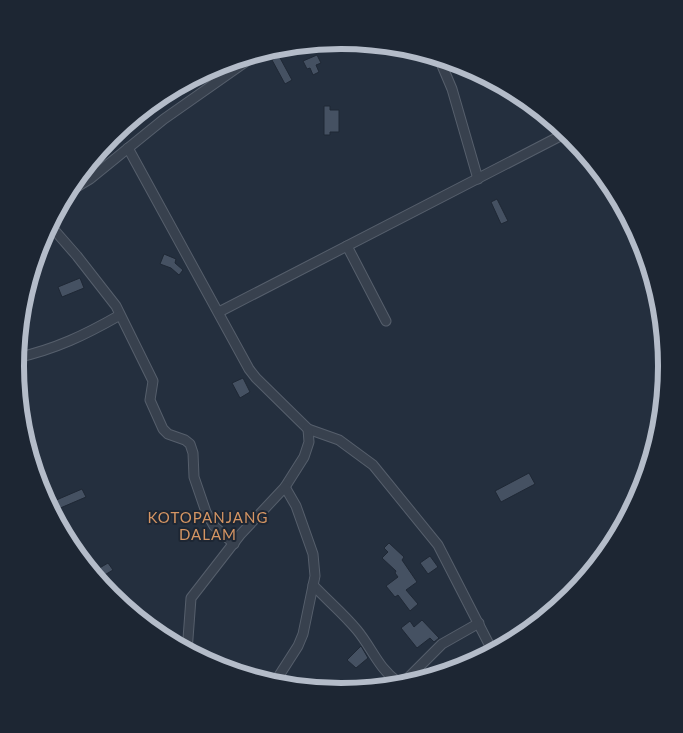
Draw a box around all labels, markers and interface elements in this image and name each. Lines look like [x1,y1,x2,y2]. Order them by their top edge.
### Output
district label: KOTOPANJANG DALAM [148,508,268,543]

